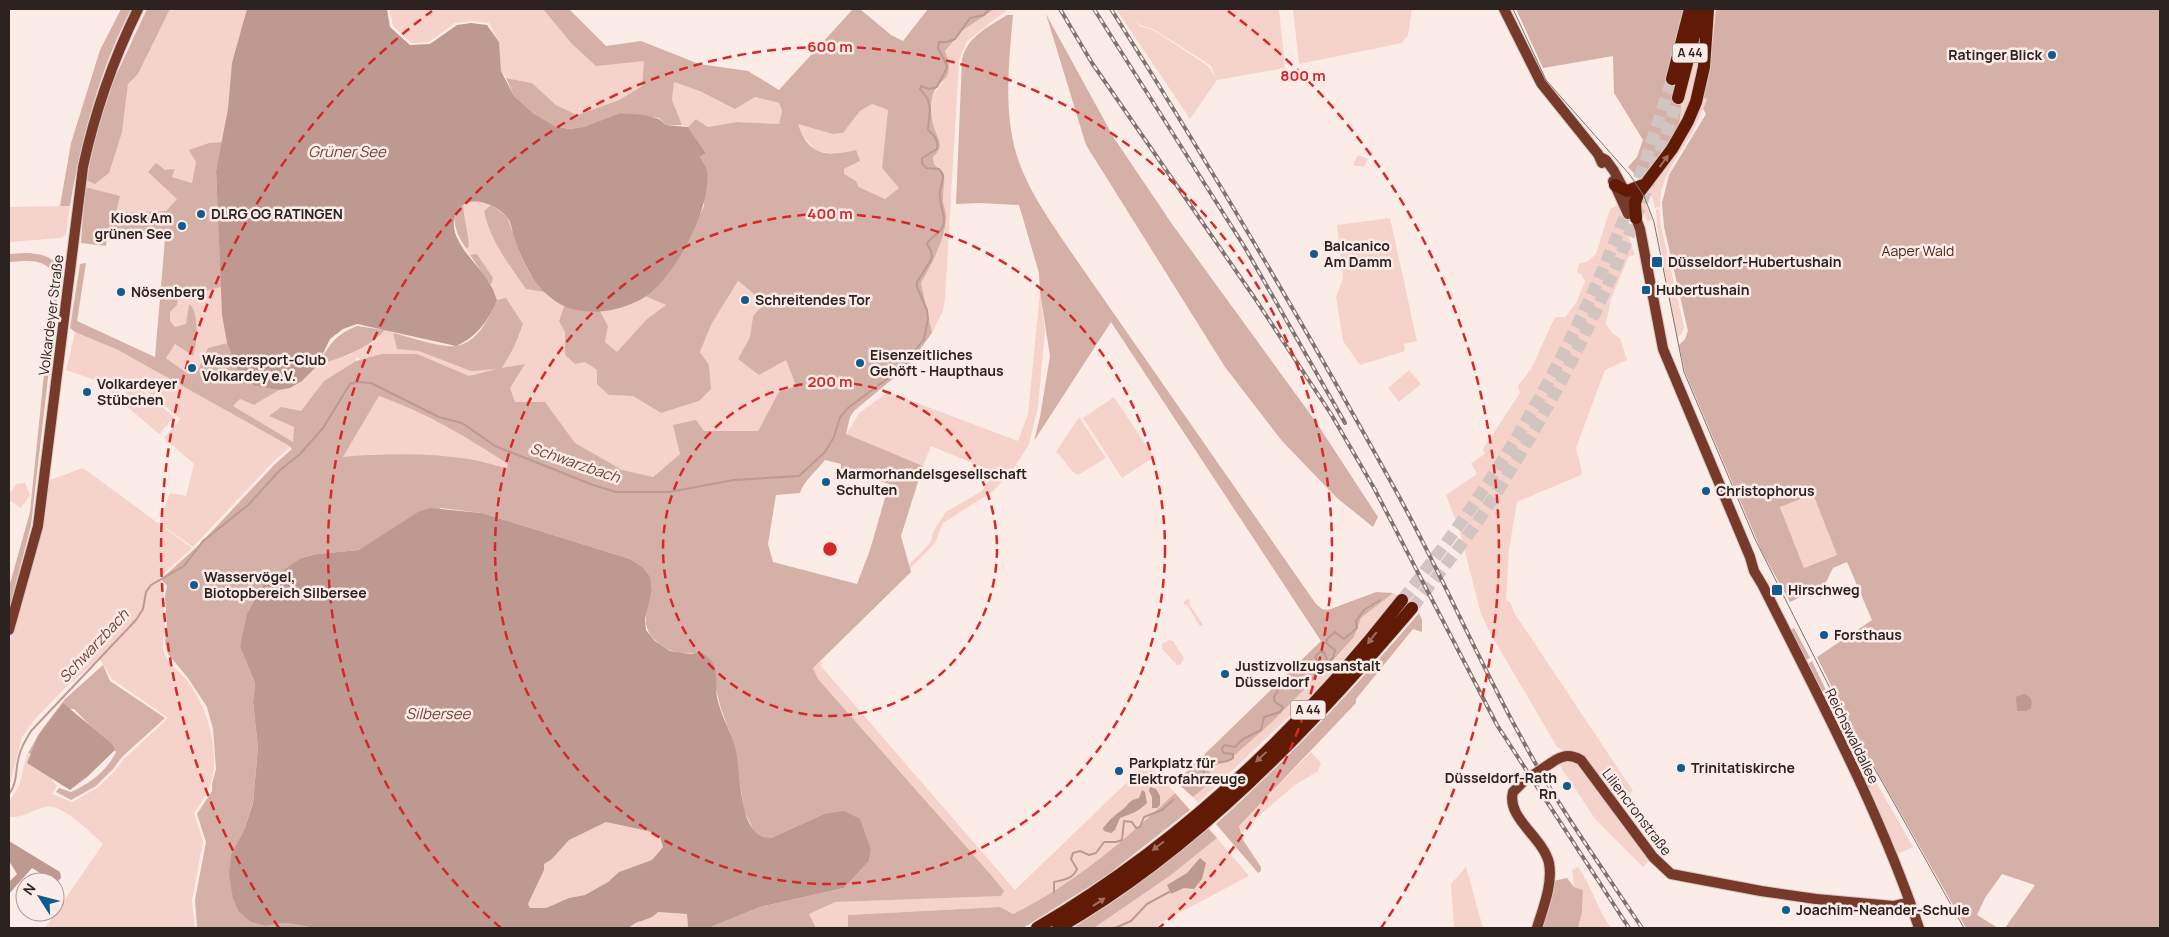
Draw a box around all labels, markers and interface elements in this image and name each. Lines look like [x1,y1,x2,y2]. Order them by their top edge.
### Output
text: 600 m [807,36,853,57]
road number: A 44 [1672,44,1708,62]
place label: Ratinger Blick [1948,45,2042,64]
marker: Ratinger Blick [2046,49,2058,61]
text: 800 m [1280,65,1326,86]
water label: Grüner See [308,141,387,162]
one-way arrow [1659,154,1669,168]
text: 400 m [807,203,853,224]
place label: DLRG OG RATINGEN [211,204,343,223]
place label: Kiosk Am grünen See [95,208,172,243]
marker: DLRG OG RATINGEN [195,208,207,220]
marker: Kiosk Am grünen See [176,220,188,232]
place label: Balcanico Am Damm [1324,236,1392,271]
park label: Aaper Wald [1882,241,1954,260]
marker: Balcanico Am Damm [1308,248,1320,260]
place label: Düsseldorf-Hubertushain [1668,252,1842,271]
street label: Volkardeyer Straße [34,253,67,376]
marker: Düsseldorf-Hubertushain [1650,255,1664,269]
place label: Hubertushain [1656,280,1749,299]
place label: Nösenberg [131,282,205,301]
marker: Hubertushain [1640,284,1652,296]
marker: Nösenberg [115,286,127,298]
place label: Schreitendes Tor [755,290,871,309]
marker: Schreitendes Tor [739,294,751,306]
place label: Eisenzeitliches Gehöft - Haupthaus [870,345,1004,380]
place label: Wassersport-Club Volkardey e.V. [202,350,326,385]
marker: Eisenzeitliches Gehöft - Haupthaus [854,357,866,369]
marker: Wassersport-Club Volkardey e.V. [186,362,198,374]
text: 200 m [807,371,853,392]
place label: Volkardeyer Stübchen [97,374,178,409]
marker: Volkardeyer Stübchen [81,386,93,398]
water label: Schwarzbach [527,437,624,488]
place label: Marmorhandelsgesellschaft Schulten [836,464,1027,499]
marker: Marmorhandelsgesellschaft Schulten [820,476,832,488]
place label: Christophorus [1716,481,1815,500]
marker: Christophorus [1700,485,1712,497]
centre of rings [821,540,839,558]
place label: Wasservögel, Biotopbereich Silbersee [204,567,367,602]
marker: Wasservögel, Biotopbereich Silbersee [188,579,200,591]
place label: Hirschweg [1788,580,1860,599]
marker: Hirschweg [1770,583,1784,597]
water label: Schwarzbach [54,603,134,687]
place label: Forsthaus [1834,625,1902,644]
marker: Forsthaus [1818,629,1830,641]
one-way arrow [1367,632,1378,645]
place label: Justizvollzugsanstalt Düsseldorf [1235,656,1381,691]
marker: Justizvollzugsanstalt Düsseldorf [1219,668,1231,680]
street label: Reichswaldallee [1821,685,1884,787]
road number: A 44 [1290,700,1326,720]
water label: Silbersee [406,703,471,724]
one-way arrow [1255,751,1267,763]
place label: Parkplatz für Elektrofahrzeuge [1129,753,1246,788]
place label: Trinitatiskirche [1691,758,1795,777]
marker: Trinitatiskirche [1675,762,1687,774]
street label: Liliencronstraße [1598,764,1676,859]
marker: Parkplatz für Elektrofahrzeuge [1113,765,1125,777]
place label: Düsseldorf-Rath Rn [1445,768,1557,803]
marker: Düsseldorf-Rath Rn [1561,780,1573,792]
one-way arrow [1151,841,1164,852]
north arrow [15,872,65,922]
text: N [18,879,40,899]
one-way arrow [1092,897,1106,907]
place label: Joachim-Neander-Schule [1796,900,1970,919]
marker: Joachim-Neander-Schule [1780,904,1792,916]

